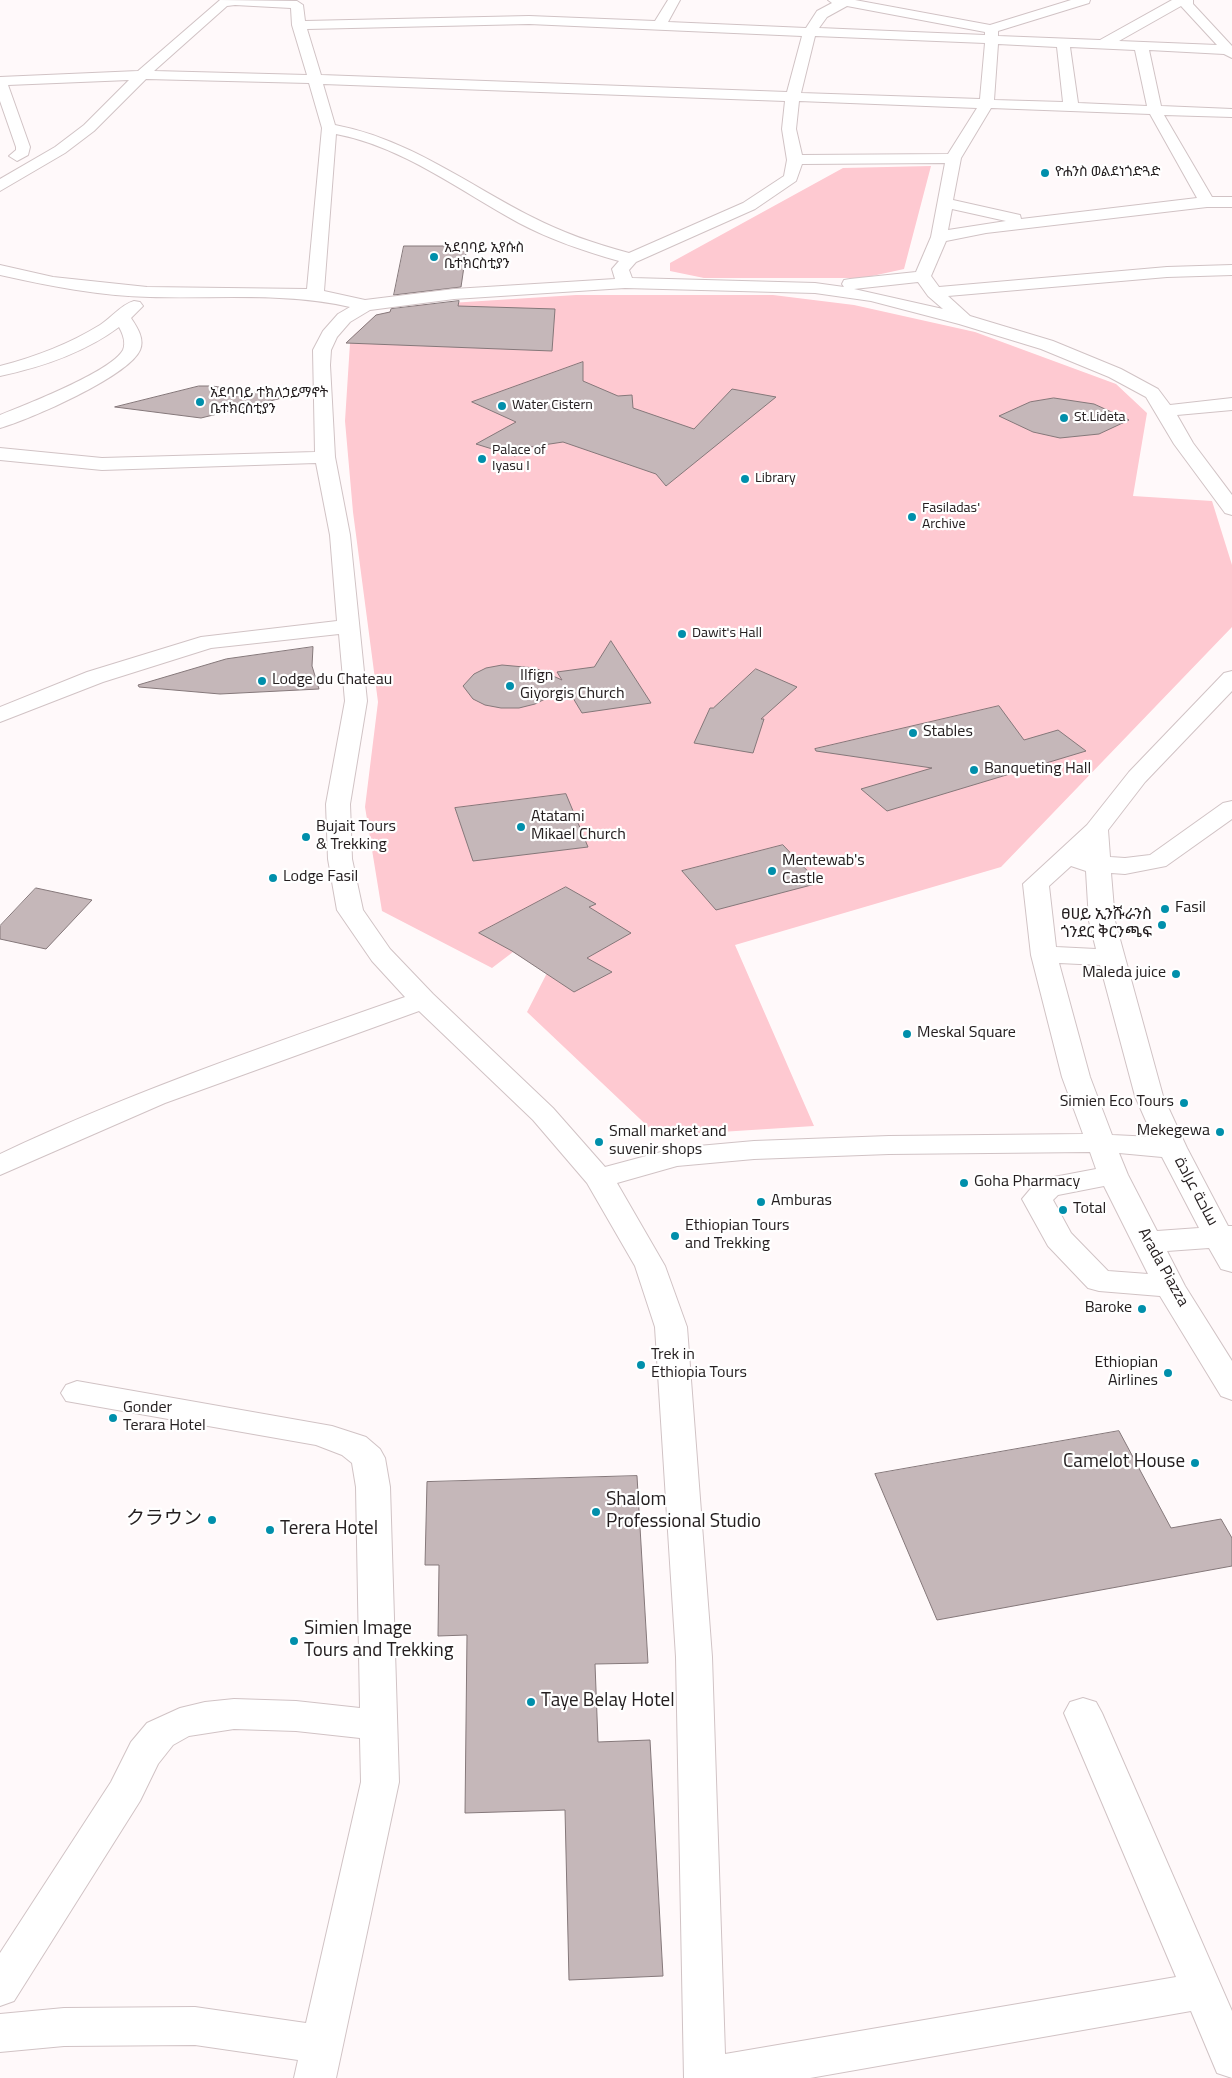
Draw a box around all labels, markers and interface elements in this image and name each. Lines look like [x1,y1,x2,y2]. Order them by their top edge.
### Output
place label: ዮሐንስ ወልደነጎድጓድ [1055,165,1160,181]
marker: ዮሐንስ ወልደነጎድጓድ [1039,167,1051,179]
place label: አደባባይ ኢየሱስ ቤተክርስቲያን [444,241,524,274]
marker: አደባባይ ኢየሱስ ቤተክርስቲያን [428,251,440,263]
place label: አደባባይ ተክለኃይማኖት ቤተክርስቲያን [210,386,328,418]
marker: አደባባይ ተክለኃይማኖት ቤተክርስቲያን [194,396,206,408]
place label: Water Cistern [512,398,593,414]
marker: Water Cistern [496,400,508,412]
place label: St.Lideta [1074,410,1126,426]
marker: St.Lideta [1058,412,1070,424]
place label: Palace of Iyasu I [492,443,546,476]
marker: Palace of Iyasu I [476,453,488,465]
place label: Library [755,471,796,487]
marker: Library [739,473,751,485]
place label: Fasiladas' Archive [922,501,980,534]
marker: Fasiladas' Archive [906,511,918,523]
place label: Dawit's Hall [692,626,762,642]
marker: Dawit's Hall [676,628,688,640]
place label: Ilfign Giyorgis Church [520,667,624,705]
place label: Lodge du Chateau [272,671,392,691]
marker: Lodge du Chateau [256,675,268,687]
marker: Ilfign Giyorgis Church [504,680,516,692]
place label: Stables [923,723,973,743]
marker: Stables [907,727,919,739]
place label: Banqueting Hall [984,760,1091,780]
marker: Banqueting Hall [968,764,980,776]
place label: Atatami Mikael Church [531,808,626,846]
place label: Bujait Tours & Trekking [316,818,396,856]
marker: Atatami Mikael Church [515,821,527,833]
marker: Bujait Tours & Trekking [300,831,312,843]
place label: Mentewab's Castle [782,852,865,890]
marker: Mentewab's Castle [766,865,778,877]
place label: Lodge Fasil [283,868,358,888]
marker: Lodge Fasil [267,872,279,884]
place label: Fasil [1175,899,1206,919]
marker: Fasil [1159,903,1171,915]
place label: ፀሀይ ኢንሹራንስ ጎንደር ቅርንጫፍ [1061,906,1152,944]
marker: ፀሀይ ኢንሹራንስ ጎንደር ቅርንጫፍ [1156,919,1168,931]
place label: Maleda juice [1082,964,1166,984]
marker: Maleda juice [1170,968,1182,980]
place label: Meskal Square [917,1024,1016,1044]
marker: Meskal Square [901,1028,913,1040]
place label: Simien Eco Tours [1060,1093,1174,1113]
marker: Simien Eco Tours [1178,1097,1190,1109]
place label: Mekegewa [1137,1122,1210,1142]
place label: Small market and suvenir shops [609,1123,727,1161]
marker: Mekegewa [1214,1126,1226,1138]
marker: Small market and suvenir shops [593,1136,605,1148]
street label: ساحة عرادة [1169,1154,1221,1230]
place label: Goha Pharmacy [974,1173,1080,1193]
marker: Goha Pharmacy [958,1177,970,1189]
place label: Amburas [771,1192,832,1212]
marker: Amburas [755,1196,767,1208]
place label: Total [1073,1200,1106,1220]
marker: Total [1057,1204,1069,1216]
place label: Ethiopian Tours and Trekking [685,1217,790,1255]
street label: Arada Piazza [1133,1225,1191,1311]
marker: Ethiopian Tours and Trekking [669,1230,681,1242]
place label: Baroke [1085,1299,1132,1319]
marker: Baroke [1136,1303,1148,1315]
place label: Trek in Ethiopia Tours [651,1346,747,1384]
place label: Ethiopian Airlines [1094,1354,1158,1392]
marker: Trek in Ethiopia Tours [635,1359,647,1371]
marker: Ethiopian Airlines [1162,1367,1174,1379]
place label: Gonder Terara Hotel [123,1399,206,1437]
marker: Gonder Terara Hotel [107,1412,119,1424]
place label: Camelot House [1063,1452,1185,1474]
marker: Camelot House [1189,1457,1201,1469]
place label: Shalom Professional Studio [606,1490,761,1534]
marker: Shalom Professional Studio [590,1506,602,1518]
place label: クラウン [126,1509,202,1531]
marker: クラウン [206,1514,218,1526]
place label: Terera Hotel [280,1519,378,1541]
marker: Terera Hotel [264,1524,276,1536]
place label: Simien Image Tours and Trekking [304,1619,453,1663]
marker: Simien Image Tours and Trekking [288,1635,300,1647]
place label: Taye Belay Hotel [541,1691,675,1713]
marker: Taye Belay Hotel [525,1696,537,1708]

